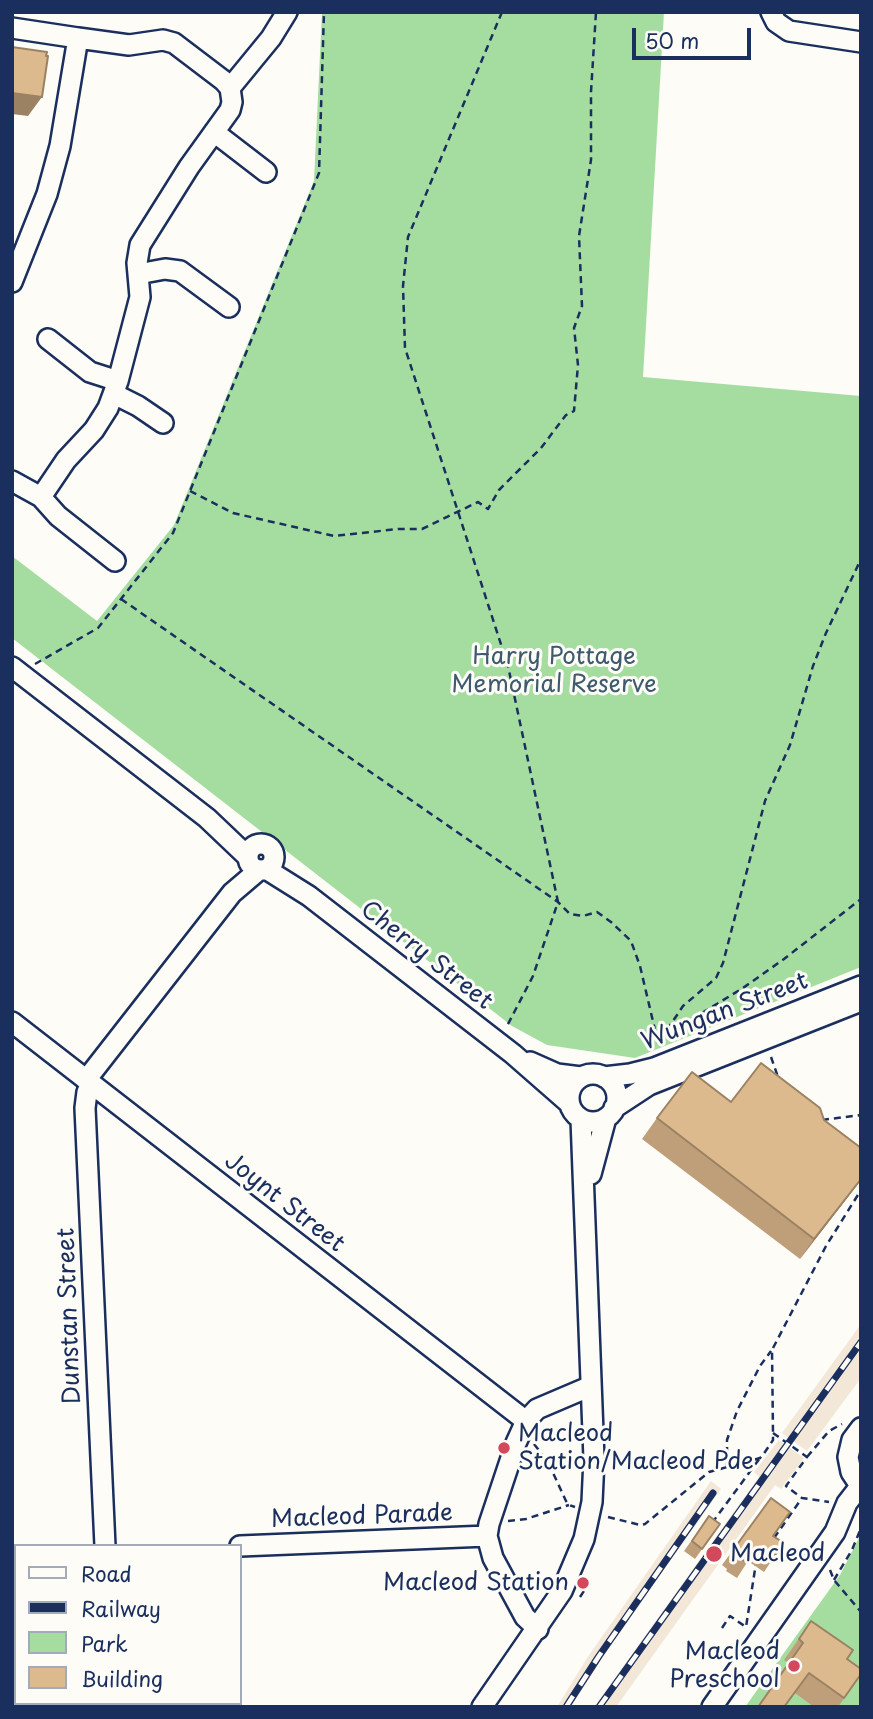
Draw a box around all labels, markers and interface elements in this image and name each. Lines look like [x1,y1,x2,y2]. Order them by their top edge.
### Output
scale bar [635,14,754,58]
text: 50 m [645,24,699,56]
park label: Harry Pottage Memorial Reserve [451,643,657,699]
street label: Cherry Street [354,895,498,1017]
street label: Wungan Street [638,967,812,1057]
street label: Joynt Street [218,1147,350,1259]
street label: Dunstan Street [53,1227,87,1405]
place label: Macleod Station/Macleod Pde [518,1420,754,1476]
marker: Macleod Station/Macleod Pde [496,1440,512,1456]
street label: Macleod Parade [271,1499,453,1535]
place label: Macleod [730,1540,825,1568]
legend [14,1544,242,1705]
marker: Macleod [704,1544,724,1564]
text: Road [81,1557,132,1589]
place label: Macleod Station [383,1569,569,1597]
marker: Macleod Station [575,1575,591,1591]
text: Railway [81,1592,161,1624]
text: Park [81,1627,128,1659]
place label: Macleod Preschool [670,1638,780,1694]
marker: Macleod Preschool [786,1658,802,1674]
text: Building [81,1662,163,1694]

